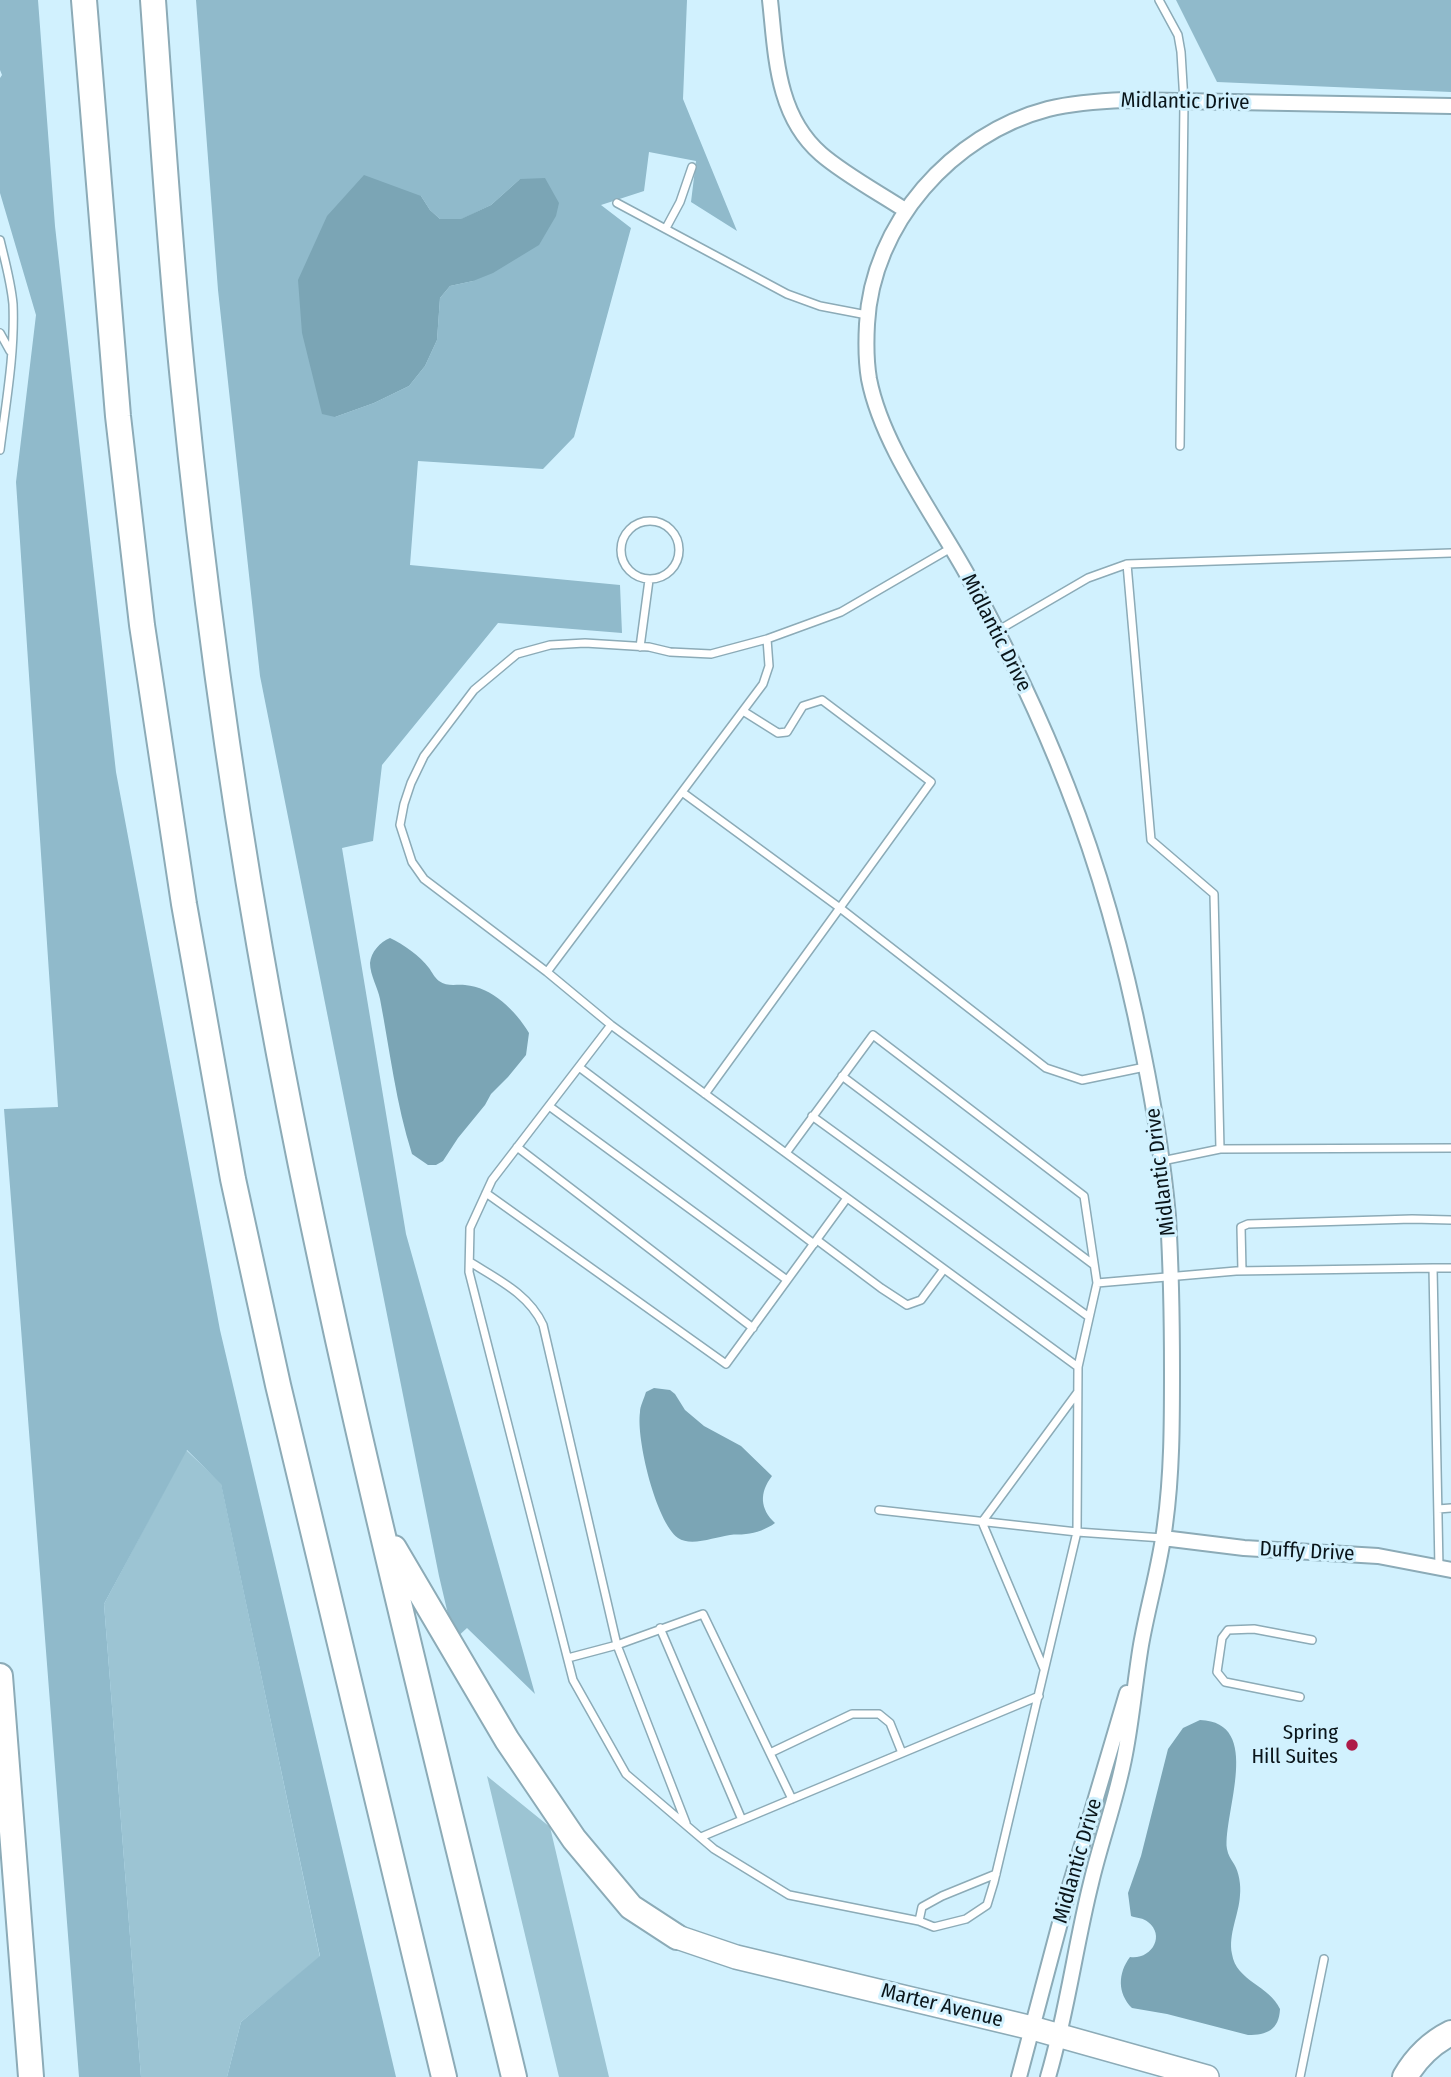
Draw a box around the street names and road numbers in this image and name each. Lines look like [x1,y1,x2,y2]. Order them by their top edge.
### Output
street label: Midlantic Drive [1120,88,1250,116]
street label: Midlantic Drive [956,570,1036,696]
street label: Midlantic Drive [1141,1107,1181,1237]
street label: Duffy Drive [1259,1537,1355,1567]
street label: Midlantic Drive [1048,1796,1108,1926]
street label: Marter Avenue [878,1979,1006,2033]

